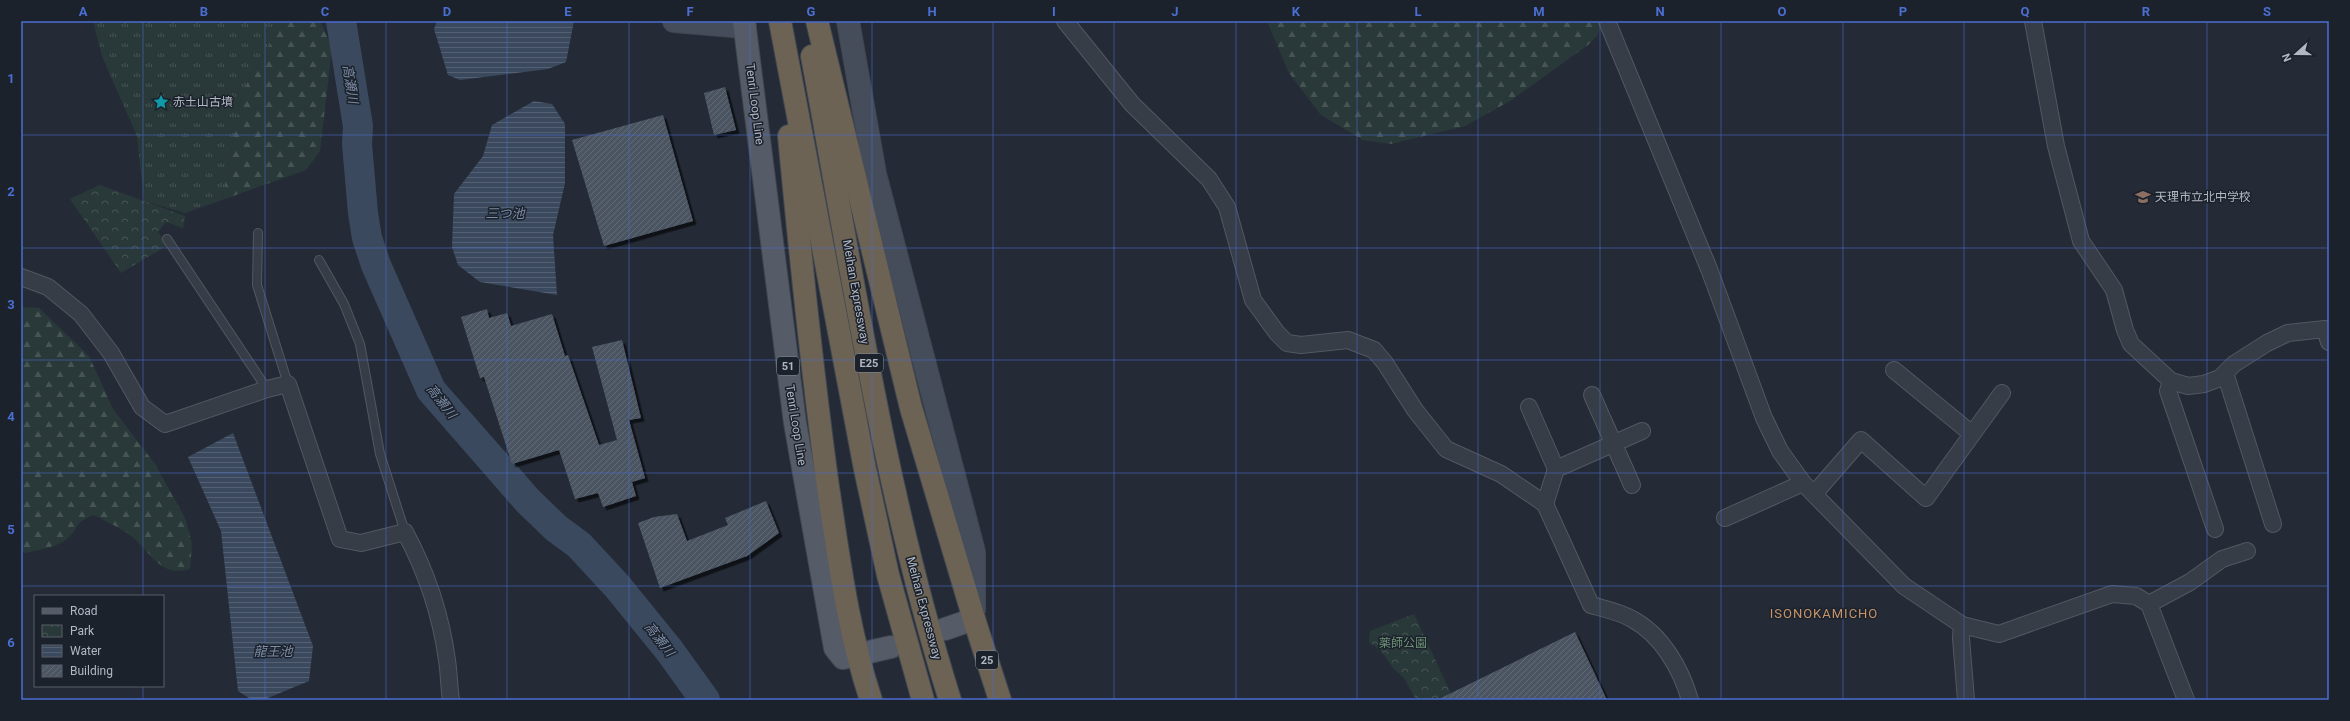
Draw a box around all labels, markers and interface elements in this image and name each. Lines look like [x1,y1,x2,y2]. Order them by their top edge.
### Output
text: A [79,4,88,19]
text: B [200,4,208,19]
text: C [321,4,330,19]
text: D [443,4,451,19]
text: E [564,4,572,19]
text: F [686,4,694,19]
text: G [807,4,816,19]
text: H [927,4,937,19]
text: I [1052,4,1056,19]
text: J [1171,4,1179,19]
text: K [1292,4,1301,19]
text: L [1414,4,1422,19]
text: M [1533,4,1545,19]
text: N [1655,4,1665,19]
text: O [1778,4,1787,19]
text: P [1899,4,1907,19]
text: Q [2021,4,2030,19]
text: R [2142,4,2151,19]
text: S [2263,4,2271,19]
north arrow [2276,34,2316,74]
text: N [2280,51,2295,63]
street label: Tenri Loop Line [743,63,767,145]
water label: 高瀬川 [340,64,361,106]
text: 1 [7,71,15,86]
place icon: 赤土山古墳 [152,93,170,111]
place label: 赤土山古墳 [173,95,233,109]
text: 2 [7,184,15,199]
school or university icon: 天理市立北中学校 [2134,188,2152,206]
place label: 天理市立北中学校 [2155,190,2251,204]
water label: 三つ池 [485,206,526,221]
street label: Meihan Expressway [840,239,872,346]
text: 3 [7,297,15,312]
road number: E25 [855,354,883,372]
road number: 51 [777,357,799,375]
water label: 高瀬川 [424,381,461,423]
street label: Tenri Loop Line [783,384,809,466]
text: 4 [7,409,15,424]
text: 5 [7,522,15,537]
street label: Meihan Expressway [904,555,945,661]
legend [34,595,164,687]
text: Road [70,604,98,618]
district label: ISONOKAMICHO [1770,606,1878,621]
water label: 高瀬川 [642,619,679,661]
text: Park [70,624,95,638]
text: 6 [7,635,15,650]
park label: 薬師公園 [1379,636,1427,650]
text: Water [70,644,101,658]
water label: 龍王池 [253,644,294,659]
road number: 25 [976,651,998,669]
text: Building [70,664,113,678]

